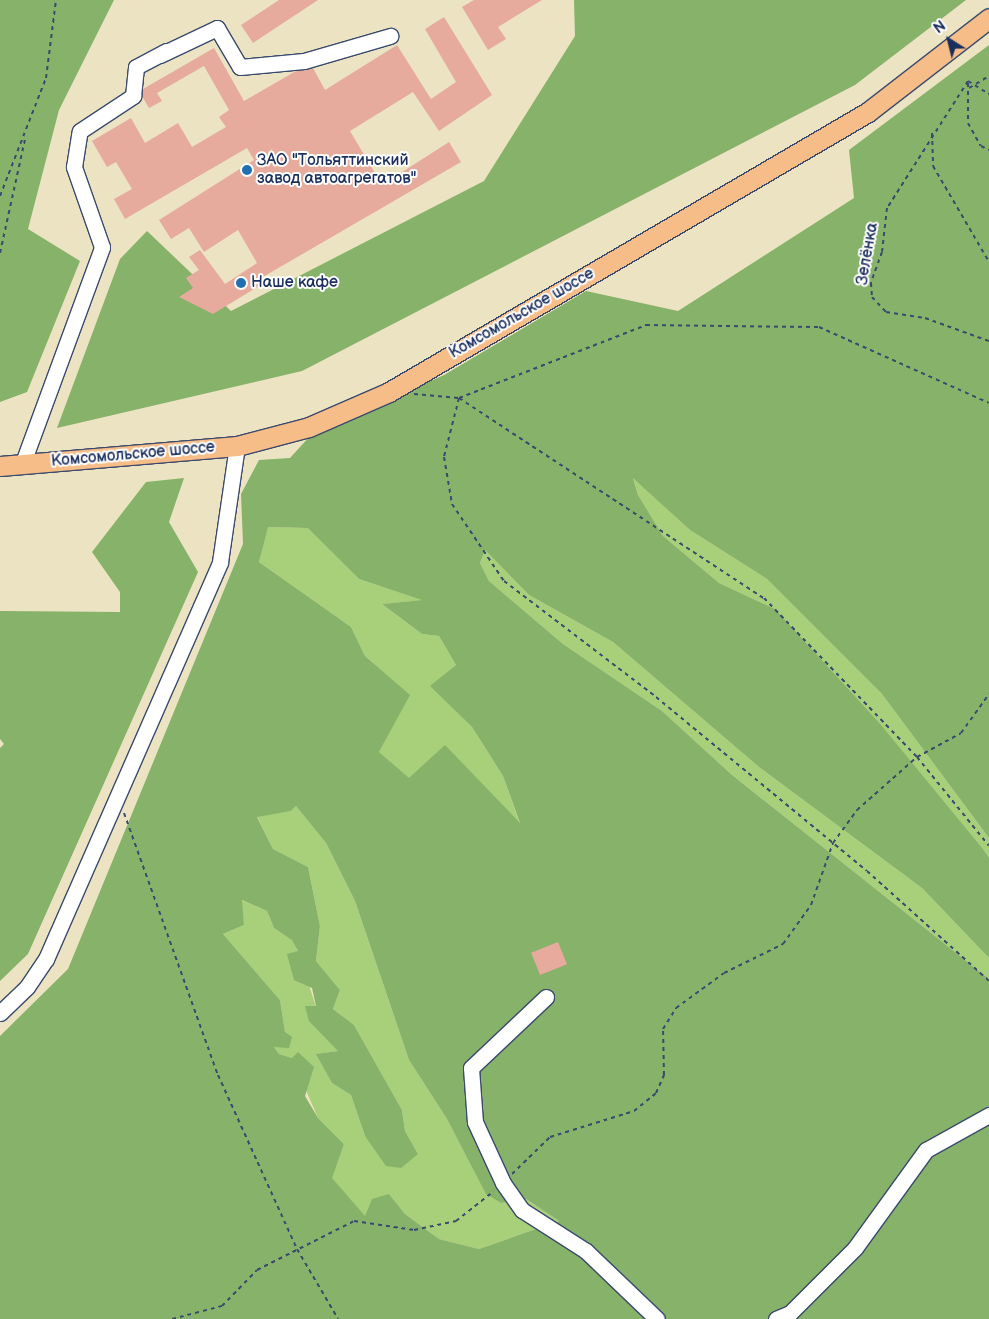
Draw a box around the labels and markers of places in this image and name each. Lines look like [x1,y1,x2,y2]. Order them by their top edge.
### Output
place label: ЗАО "Тольяттинский завод автоагрегатов" [257,151,417,189]
marker: ЗАО "Тольяттинский завод автоагрегатов" [241,164,253,176]
place label: Наше кафе [251,273,338,293]
marker: Наше кафе [235,277,247,289]

